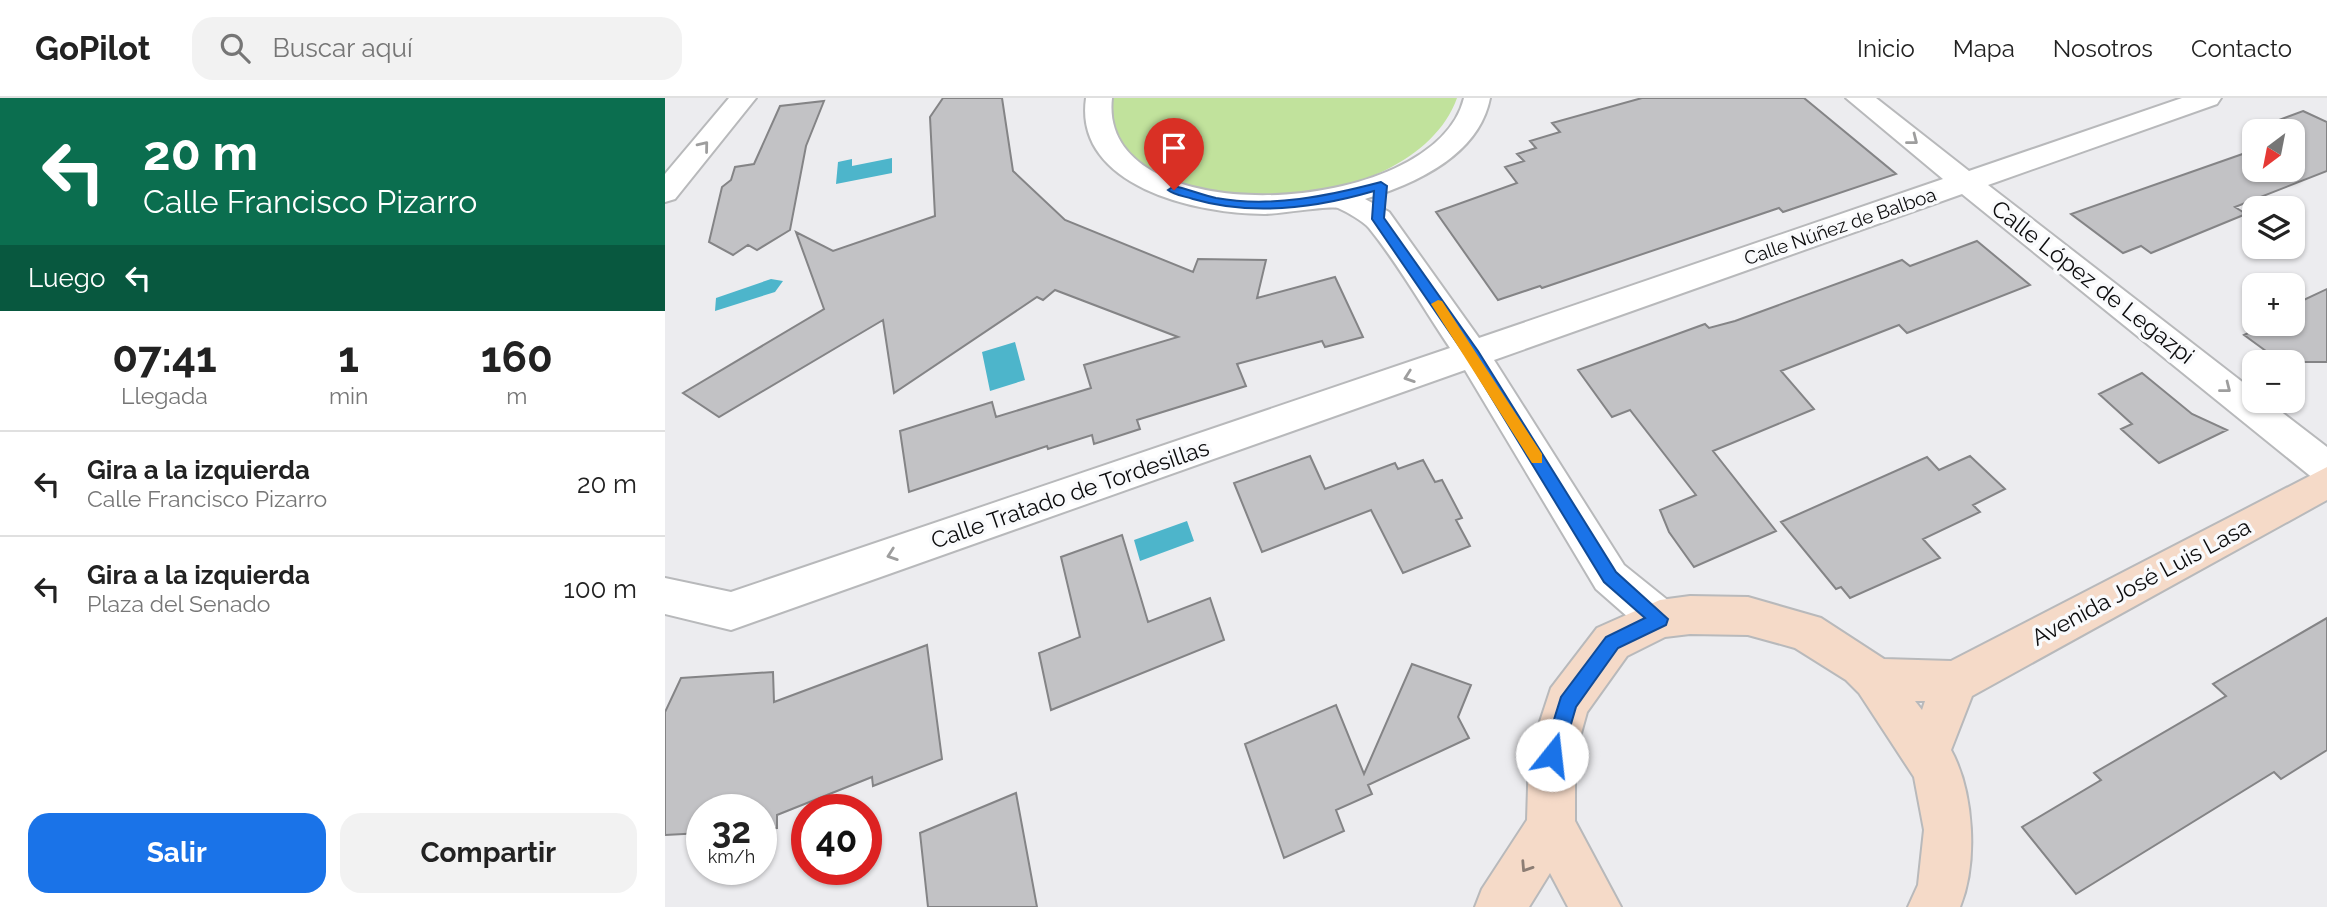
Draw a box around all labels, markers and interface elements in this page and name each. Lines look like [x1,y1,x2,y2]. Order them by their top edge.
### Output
search box [192,17,682,80]
text: GoPilot [35,29,150,68]
icon: search [216,29,254,67]
text: Buscar aquí [272,33,413,63]
text: Inicio [1857,34,1915,63]
text: Mapa [1953,34,2015,63]
text: Nosotros [2053,34,2153,63]
text: Contacto [2191,34,2292,63]
pin [1144,118,1204,190]
north arrow [2242,119,2305,182]
map controls [2242,119,2305,413]
text: 20 m [143,124,258,181]
icon: left [28,126,119,217]
icon: arrive [1155,129,1193,167]
one-way arrow [1905,132,1918,144]
one-way arrow [696,141,708,154]
text: Calle Francisco Pizarro [143,183,477,220]
street label: Calle Núñez de Balboa [1741,183,1939,269]
street label: Calle López de Legazpi [1987,194,2200,369]
button: layers [2242,196,2305,259]
icon: left [119,259,157,297]
text: Luego [28,263,105,293]
button: + [2242,273,2305,336]
text: 07:41 [112,333,217,382]
text: 1 [338,333,359,382]
text: 160 [481,333,553,382]
button: − [2242,350,2305,413]
one-way arrow [1403,369,1415,383]
one-way arrow [2218,379,2231,392]
text: Llegada [121,382,208,409]
text: min [329,382,369,409]
text: m [506,382,527,409]
street label: Calle Tratado de Tordesillas [927,433,1212,554]
text: Gira a la izquierda [87,455,310,485]
icon: left [28,465,66,503]
text: 20 m [577,469,637,499]
text: Calle Francisco Pizarro [87,485,327,512]
street label: Avenida José Luis Lasa [2027,512,2255,651]
one-way arrow [887,547,899,561]
text: Gira a la izquierda [87,560,310,590]
icon: left [28,570,66,608]
text: 100 m [564,574,637,604]
text: Plaza del Senado [87,590,270,617]
position arrow [1515,718,1589,792]
speed limit sign: 40 [791,794,882,885]
text: 32 [712,810,751,851]
button: Salir [28,813,326,893]
button: Compartir [340,813,637,893]
text: km/h [708,846,755,867]
one-way arrow [1521,859,1534,872]

